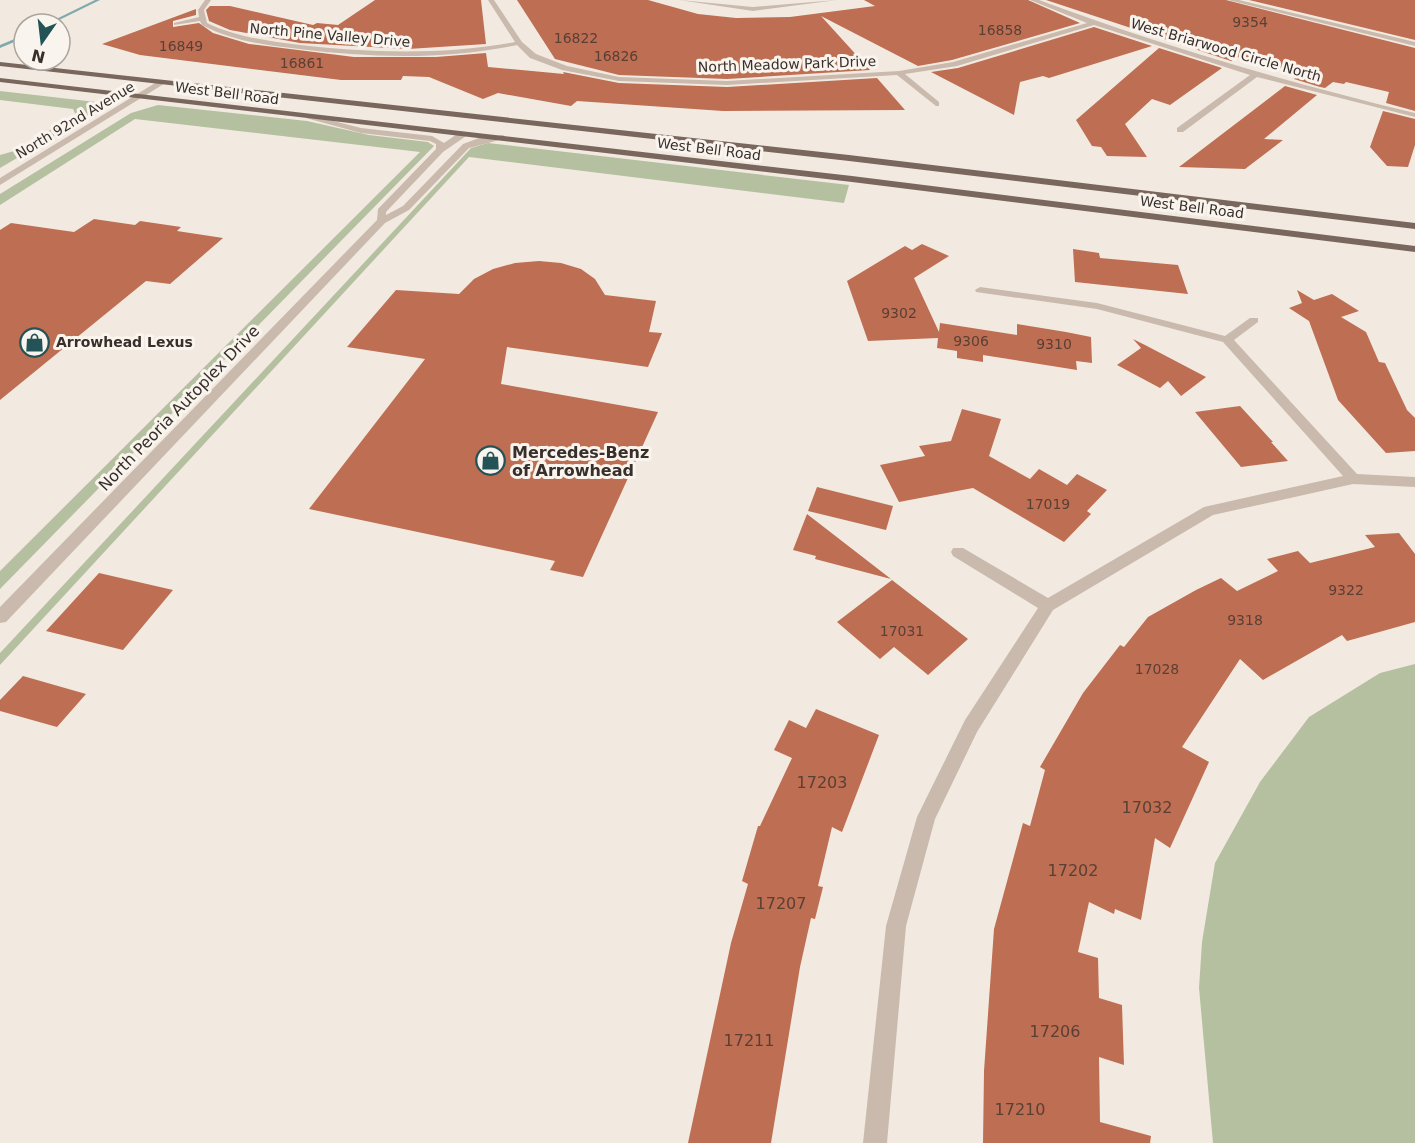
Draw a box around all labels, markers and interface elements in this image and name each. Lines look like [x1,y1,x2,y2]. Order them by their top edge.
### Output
north arrow [12,12,72,72]
house number: 9354 [1232,14,1268,30]
street label: West Briarwood Circle North [1129,15,1323,85]
street label: North Pine Valley Drive [249,20,411,50]
house number: 16858 [978,22,1022,38]
house number: 16822 [554,30,598,46]
house number: 16849 [159,38,203,54]
text: N [30,45,47,67]
house number: 16826 [594,48,638,64]
street label: North Meadow Park Drive [698,53,876,75]
house number: 16861 [280,55,324,71]
street label: North 92nd Avenue [13,78,137,162]
street label: West Bell Road [174,79,280,107]
street label: West Bell Road [656,135,762,163]
street label: West Bell Road [1139,193,1245,221]
house number: 9302 [881,305,917,321]
street label: North Peoria Autoplex Drive [95,321,263,495]
shop icon: Arrowhead Lexus [19,326,51,358]
house number: 9306 [953,333,989,349]
place label: Arrowhead Lexus [56,334,193,350]
house number: 9310 [1036,336,1072,352]
place label: Mercedes-Benz of Arrowhead [512,443,649,480]
shop icon: Mercedes-Benz of Arrowhead [475,445,507,477]
house number: 17019 [1026,496,1070,512]
house number: 9322 [1328,582,1364,598]
house number: 9318 [1227,612,1263,628]
house number: 17031 [880,623,924,639]
house number: 17028 [1135,661,1179,677]
house number: 17203 [797,773,847,792]
house number: 17032 [1122,798,1172,817]
house number: 17202 [1048,861,1098,880]
house number: 17207 [756,894,806,913]
house number: 17206 [1030,1022,1080,1041]
house number: 17211 [724,1031,774,1050]
house number: 17210 [995,1100,1045,1119]

